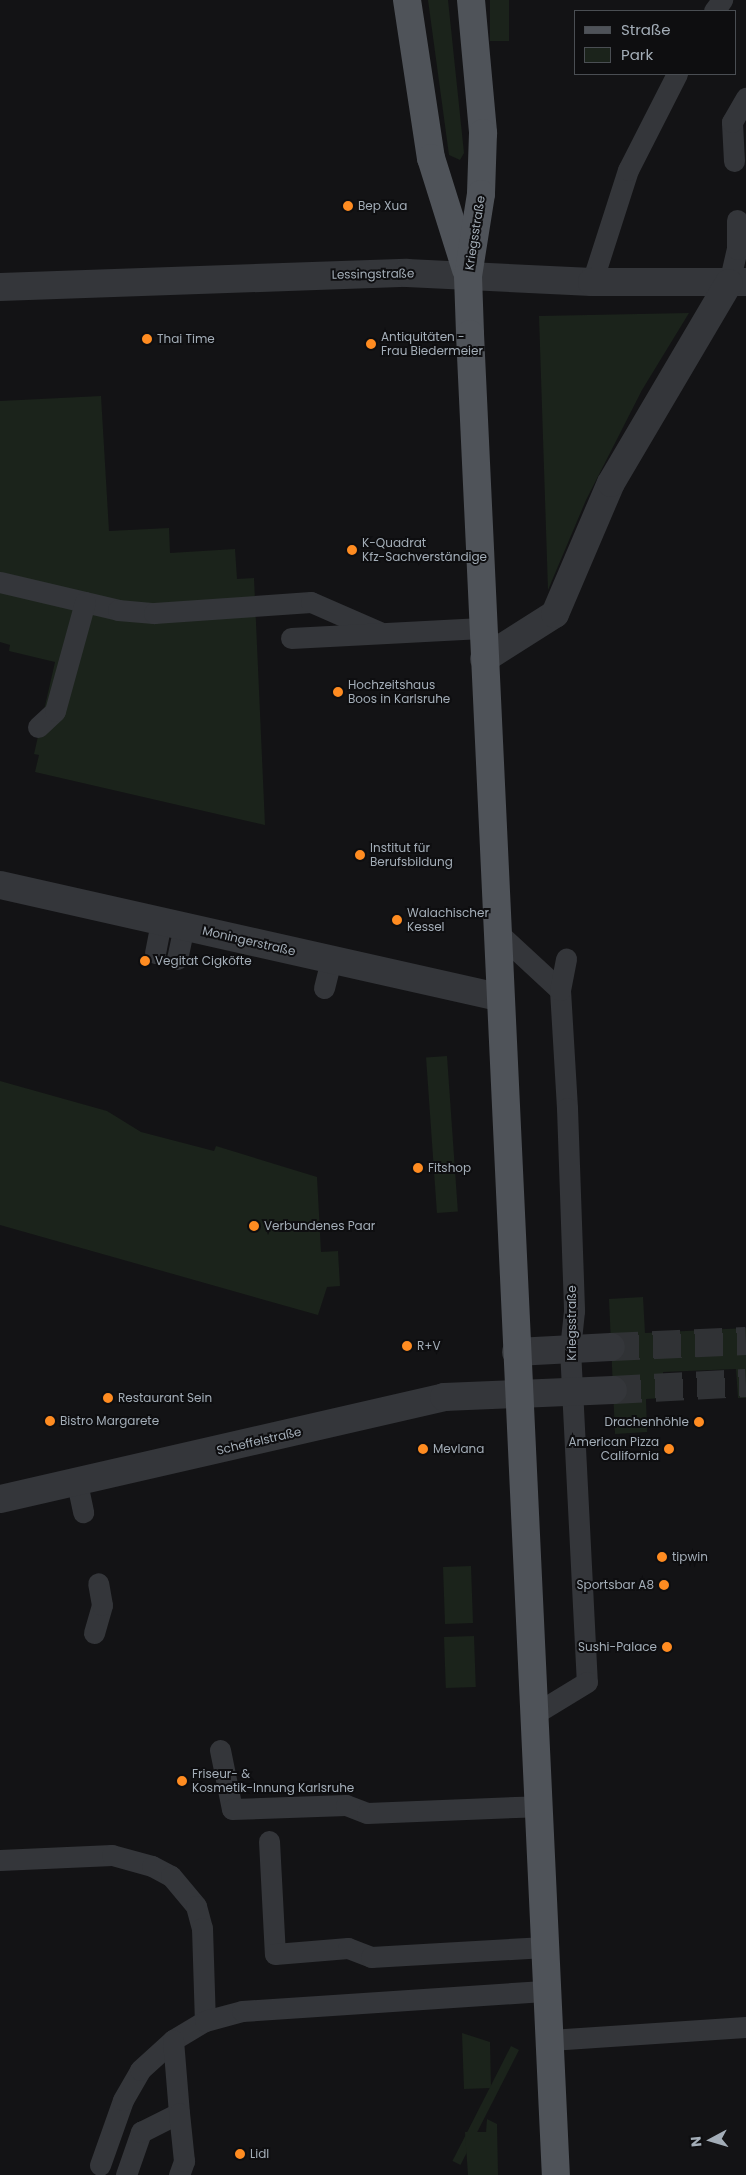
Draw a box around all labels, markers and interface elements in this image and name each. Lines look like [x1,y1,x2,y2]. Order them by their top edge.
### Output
legend [574,10,736,75]
text: Straße [621,19,671,40]
text: Park [621,44,653,65]
street label: Kriegsstraße [462,195,488,271]
place label: Bep Xua [358,199,407,213]
marker: Bep Xua [342,200,354,212]
street label: Lessingstraße [332,266,414,282]
place label: Antiquitäten - Frau Biedermeier [381,330,483,358]
place label: Thai Time [157,332,215,346]
marker: Thai Time [141,333,153,345]
marker: Antiquitäten - Frau Biedermeier [365,338,377,350]
place label: K-Quadrat Kfz-Sachverständige [362,536,487,564]
marker: K-Quadrat Kfz-Sachverständige [346,544,358,556]
place label: Hochzeitshaus Boos in Karlsruhe [348,678,450,706]
marker: Hochzeitshaus Boos in Karlsruhe [332,686,344,698]
place label: Institut für Berufsbildung [370,841,453,869]
marker: Institut für Berufsbildung [354,849,366,861]
place label: Walachischer Kessel [407,906,489,934]
marker: Walachischer Kessel [391,914,403,926]
street label: Moningerstraße [201,923,297,959]
place label: Vegitat Cigköfte [155,954,252,968]
marker: Vegitat Cigköfte [139,955,151,967]
place label: Fitshop [428,1161,471,1175]
marker: Fitshop [412,1162,424,1174]
place label: Verbundenes Paar [264,1219,375,1233]
marker: Verbundenes Paar [248,1220,260,1232]
street label: Kriegsstraße [565,1285,579,1361]
place label: R+V [417,1339,441,1353]
marker: R+V [401,1340,413,1352]
place label: Restaurant Sein [118,1391,212,1405]
marker: Restaurant Sein [102,1392,114,1404]
place label: Bistro Margarete [60,1414,159,1428]
marker: Bistro Margarete [44,1415,56,1427]
place label: Drachenhöhle [604,1415,689,1429]
marker: Drachenhöhle [693,1416,705,1428]
street label: Scheffelstraße [215,1424,303,1458]
place label: American Pizza California [568,1435,659,1463]
place label: Mevlana [433,1442,484,1456]
marker: Mevlana [417,1443,429,1455]
marker: American Pizza California [663,1443,675,1455]
place label: tipwin [672,1550,708,1564]
marker: tipwin [656,1551,668,1563]
place label: Sportsbar A8 [576,1578,654,1592]
marker: Sportsbar A8 [658,1579,670,1591]
place label: Sushi-Palace [578,1640,657,1654]
marker: Sushi-Palace [661,1641,673,1653]
place label: Friseur- & Kosmetik-Innung Karlsruhe [192,1767,354,1795]
marker: Friseur- & Kosmetik-Innung Karlsruhe [176,1775,188,1787]
north arrow [686,2115,736,2165]
text: N [686,2135,707,2148]
place label: Lidl [250,2147,269,2161]
marker: Lidl [234,2148,246,2160]

